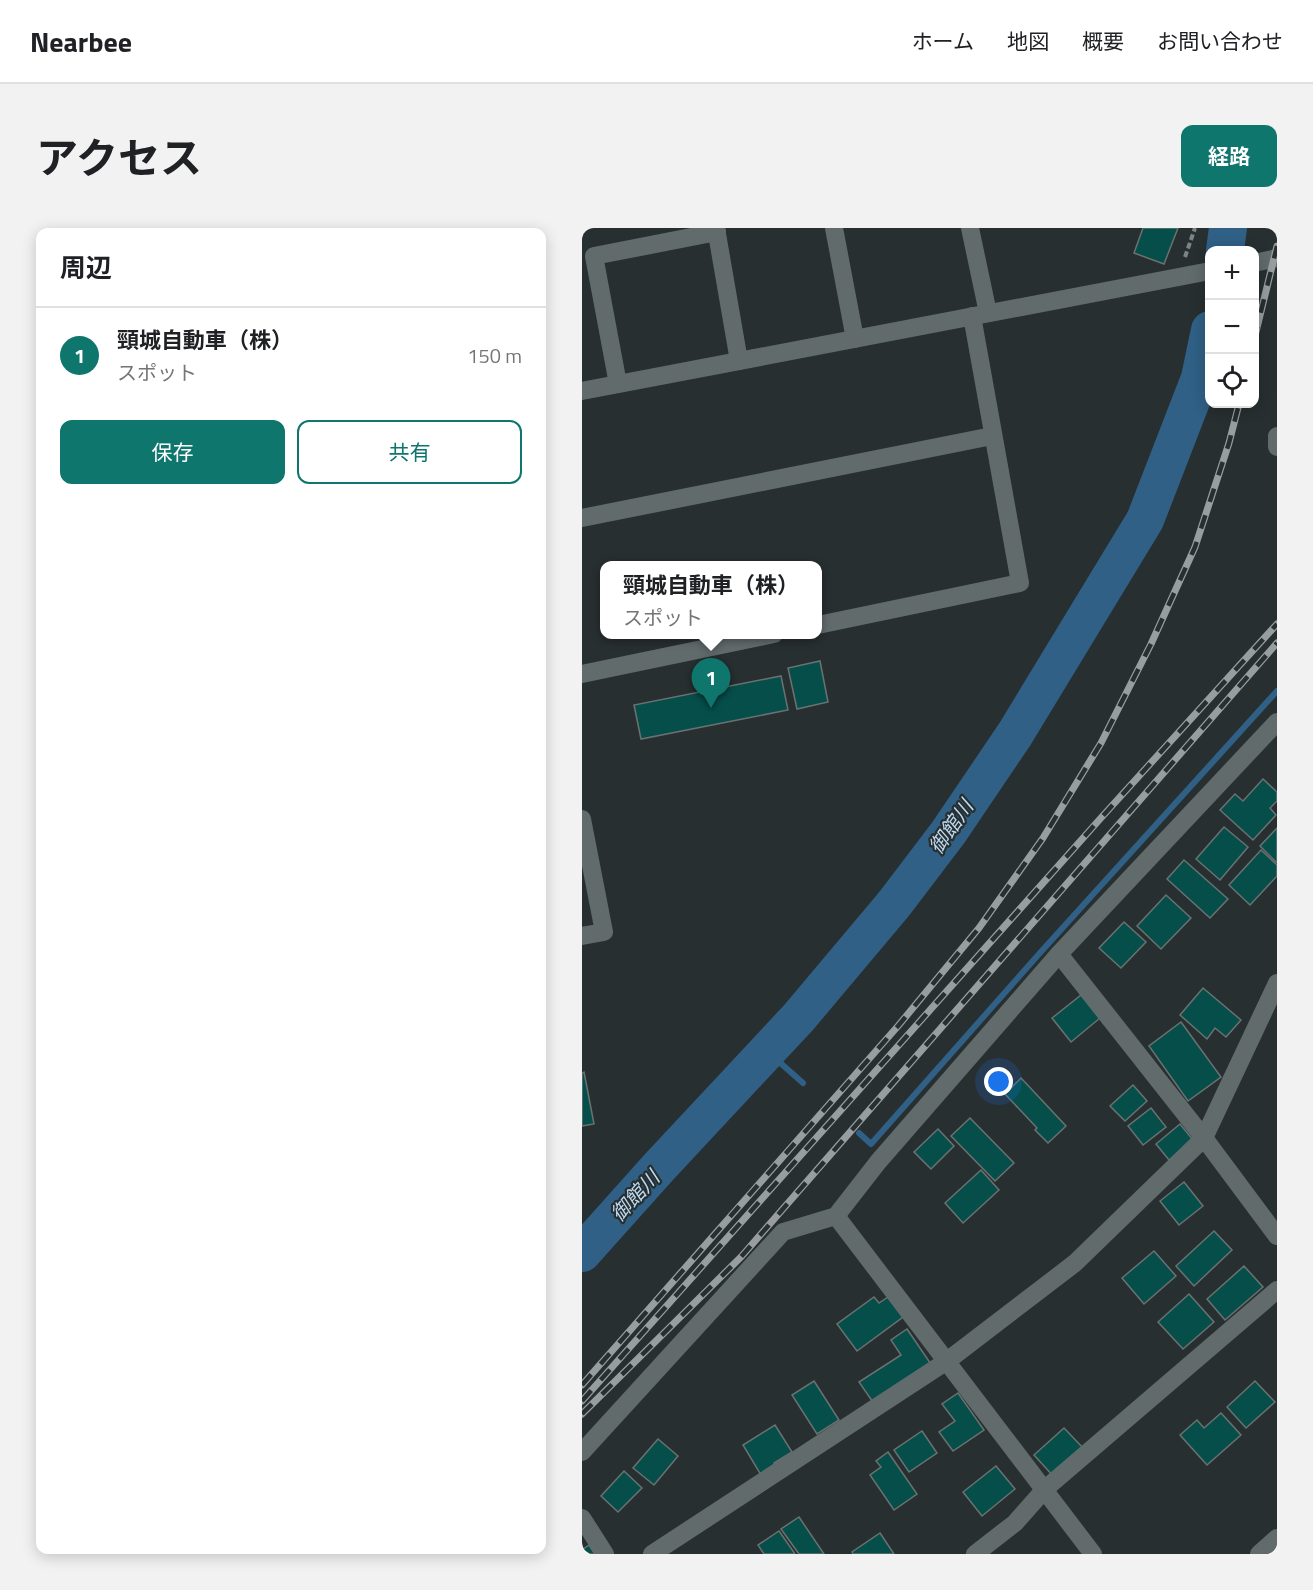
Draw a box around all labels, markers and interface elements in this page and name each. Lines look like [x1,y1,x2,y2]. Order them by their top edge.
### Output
text: Nearbee [30,20,132,63]
text: ホーム [912,25,974,57]
text: 地図 [1007,25,1049,57]
text: 概要 [1082,25,1124,57]
text: お問い合わせ [1157,25,1283,57]
text: アクセス [36,125,202,189]
button: 経路 [1181,125,1277,187]
map controls [1205,246,1259,408]
button: + [1205,246,1259,300]
text: 周辺 [60,248,112,287]
button: − [1205,300,1259,354]
text: 頸城自動車（株） [117,323,293,357]
text: 1 [74,340,85,371]
text: 150 m [467,340,522,371]
button: locate [1205,354,1259,408]
text: スポット [117,357,197,388]
button: 保存 [60,420,285,484]
button: 共有 [297,420,522,484]
popup [600,561,822,639]
text: 頸城自動車（株） [623,568,799,602]
text: スポット [623,602,703,633]
pin: 1 [692,658,730,708]
water label: 御館川 [921,792,982,860]
your location [984,1067,1013,1096]
water label: 御館川 [603,1162,668,1228]

